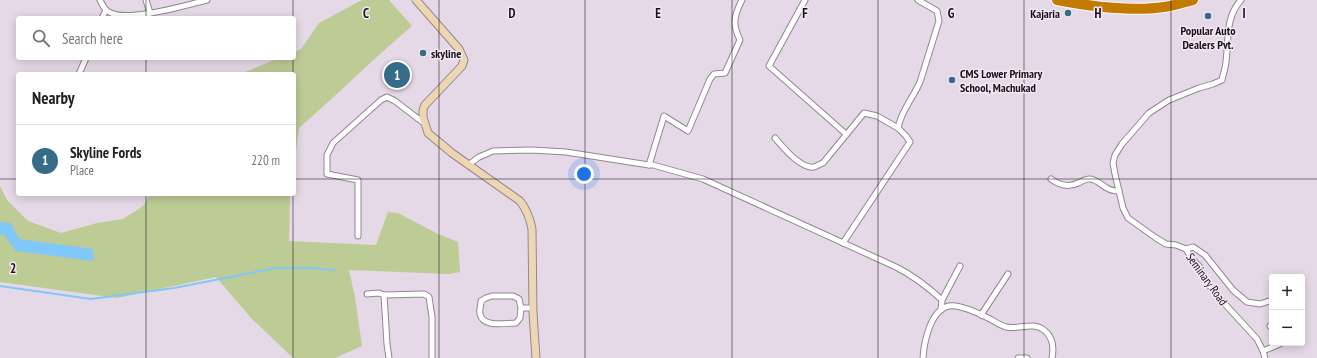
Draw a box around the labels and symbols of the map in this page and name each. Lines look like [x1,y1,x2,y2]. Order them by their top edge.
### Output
text: C [363,5,369,22]
text: D [509,5,516,22]
text: E [655,5,661,22]
text: F [802,5,808,22]
text: G [948,5,955,22]
text: H [1095,5,1102,22]
text: I [1242,5,1246,22]
place label: Kajaria [1030,6,1060,21]
marker: Kajaria [1063,8,1073,18]
marker: Popular Auto Dealers Pvt. [1203,11,1213,21]
place label: Popular Auto Dealers Pvt. [1180,23,1236,52]
place label: skyline [431,46,461,61]
marker: skyline [418,48,428,58]
pin: 1 [384,60,410,90]
place label: CMS Lower Primary School, Machukad [960,66,1042,95]
marker: CMS Lower Primary School, Machukad [947,75,957,85]
your location [574,164,594,184]
street label: Seminary Road [1183,250,1231,308]
text: 2 [10,260,16,277]

